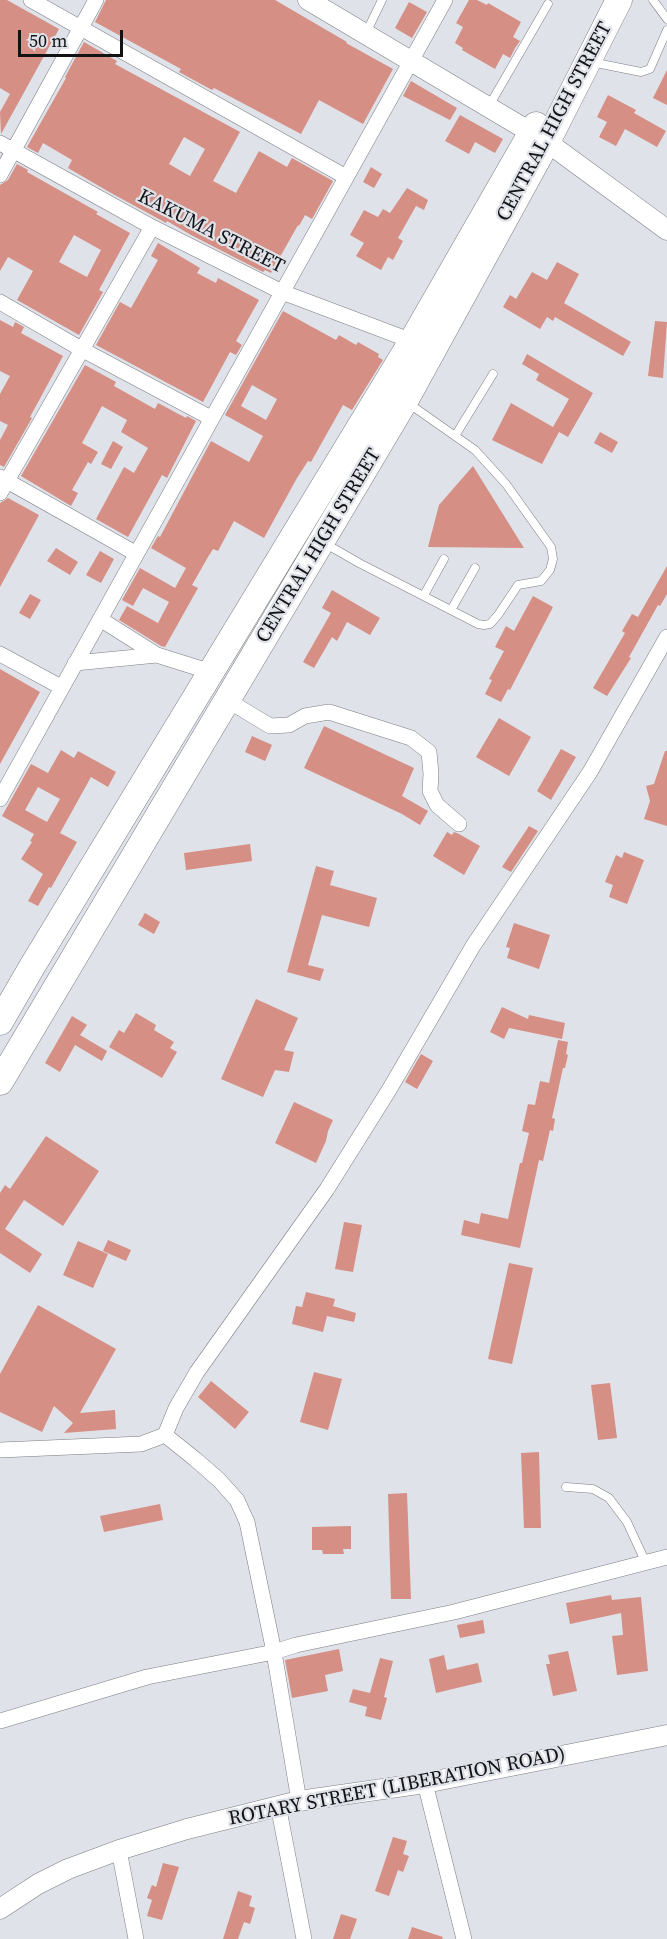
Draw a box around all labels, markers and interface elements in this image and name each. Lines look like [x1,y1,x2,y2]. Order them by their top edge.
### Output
scale bar [21,18,126,56]
street label: CENTRAL HIGH STREET [492,18,618,226]
text: 50 m [29,28,67,53]
street label: KAKUMA STREET [134,185,288,279]
street label: CENTRAL HIGH STREET [251,445,387,647]
street label: ROTARY STREET (LIBERATION ROAD) [227,1743,567,1831]

